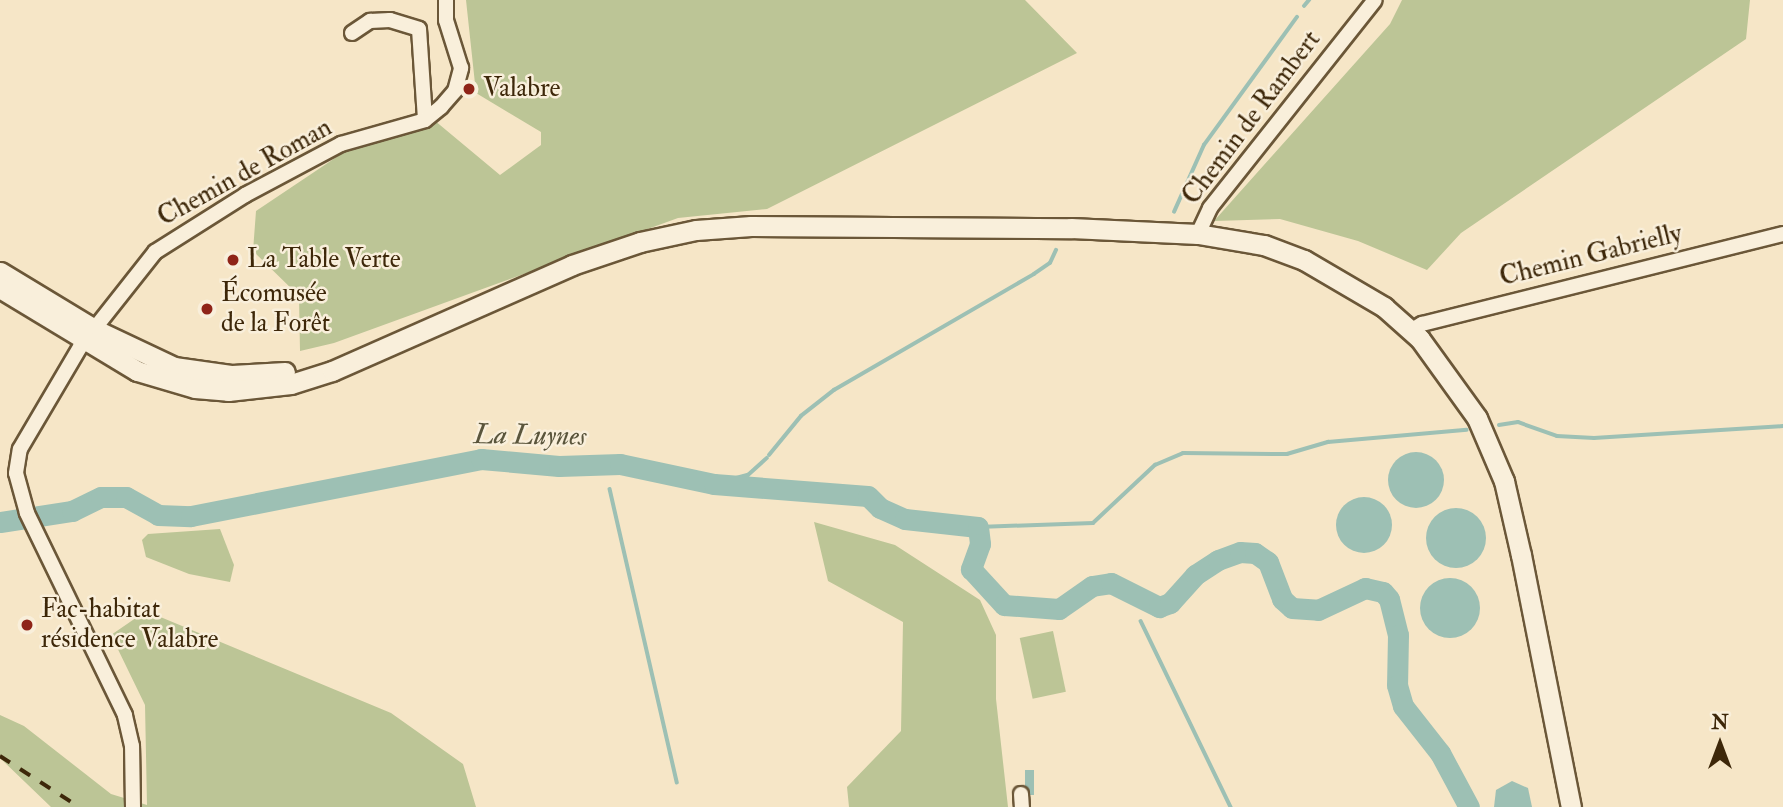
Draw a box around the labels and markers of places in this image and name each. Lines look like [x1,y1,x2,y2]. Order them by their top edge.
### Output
place label: Valabre [483,73,560,105]
marker: Valabre [461,81,477,97]
place label: La Table Verte [247,244,401,276]
marker: La Table Verte [225,252,241,268]
place label: Écomusée de la Forêt [221,278,330,340]
marker: Écomusée de la Forêt [199,301,215,317]
place label: Fac-habitat résidence Valabre [41,594,218,656]
marker: Fac-habitat résidence Valabre [19,617,35,633]

